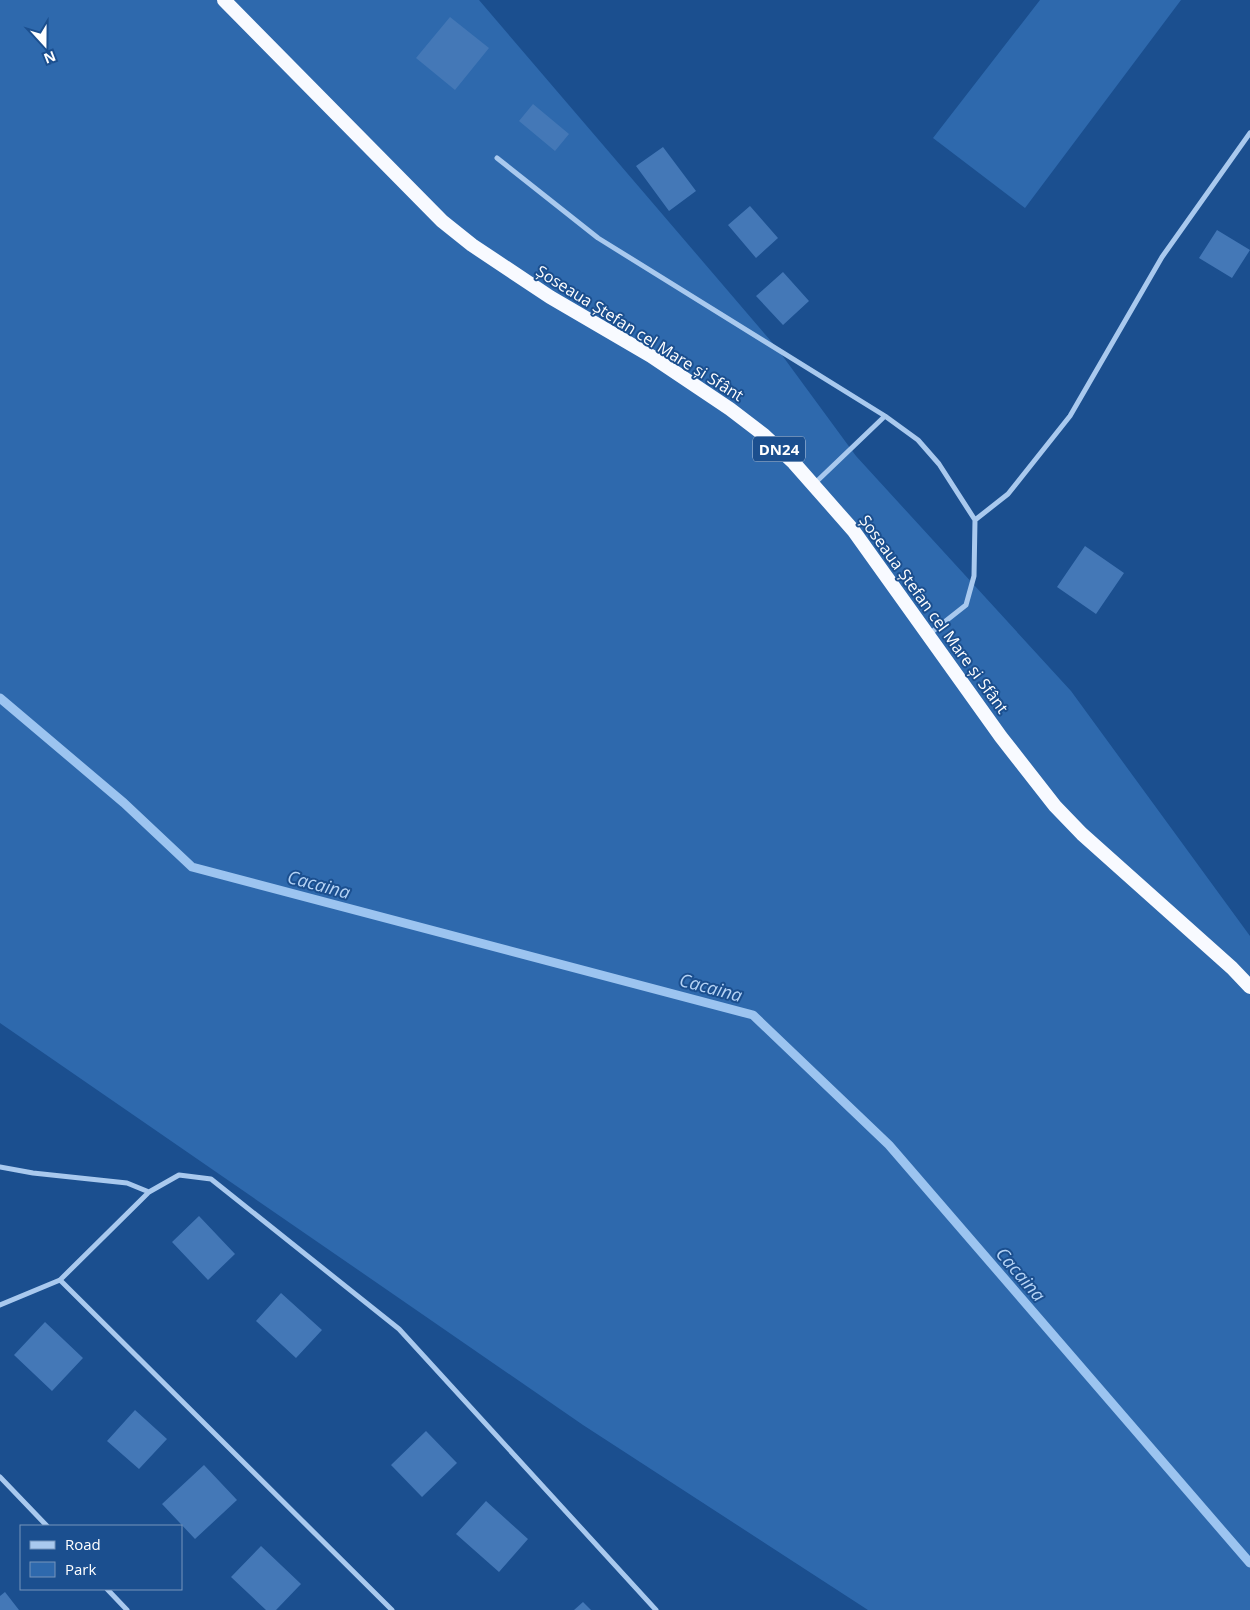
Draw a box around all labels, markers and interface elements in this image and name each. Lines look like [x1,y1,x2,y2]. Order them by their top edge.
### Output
north arrow [20,20,70,70]
text: N [41,47,59,69]
street label: Șoseaua Ștefan cel Mare și Sfânt [532,260,748,406]
road number: DN24 [753,436,805,462]
street label: Șoseaua Ștefan cel Mare și Sfânt [854,510,1014,718]
water label: Cacaina [285,864,353,904]
water label: Cacaina [677,967,745,1007]
water label: Cacaina [991,1242,1051,1306]
legend [20,1525,182,1590]
text: Road [65,1534,101,1554]
text: Park [65,1559,96,1579]

